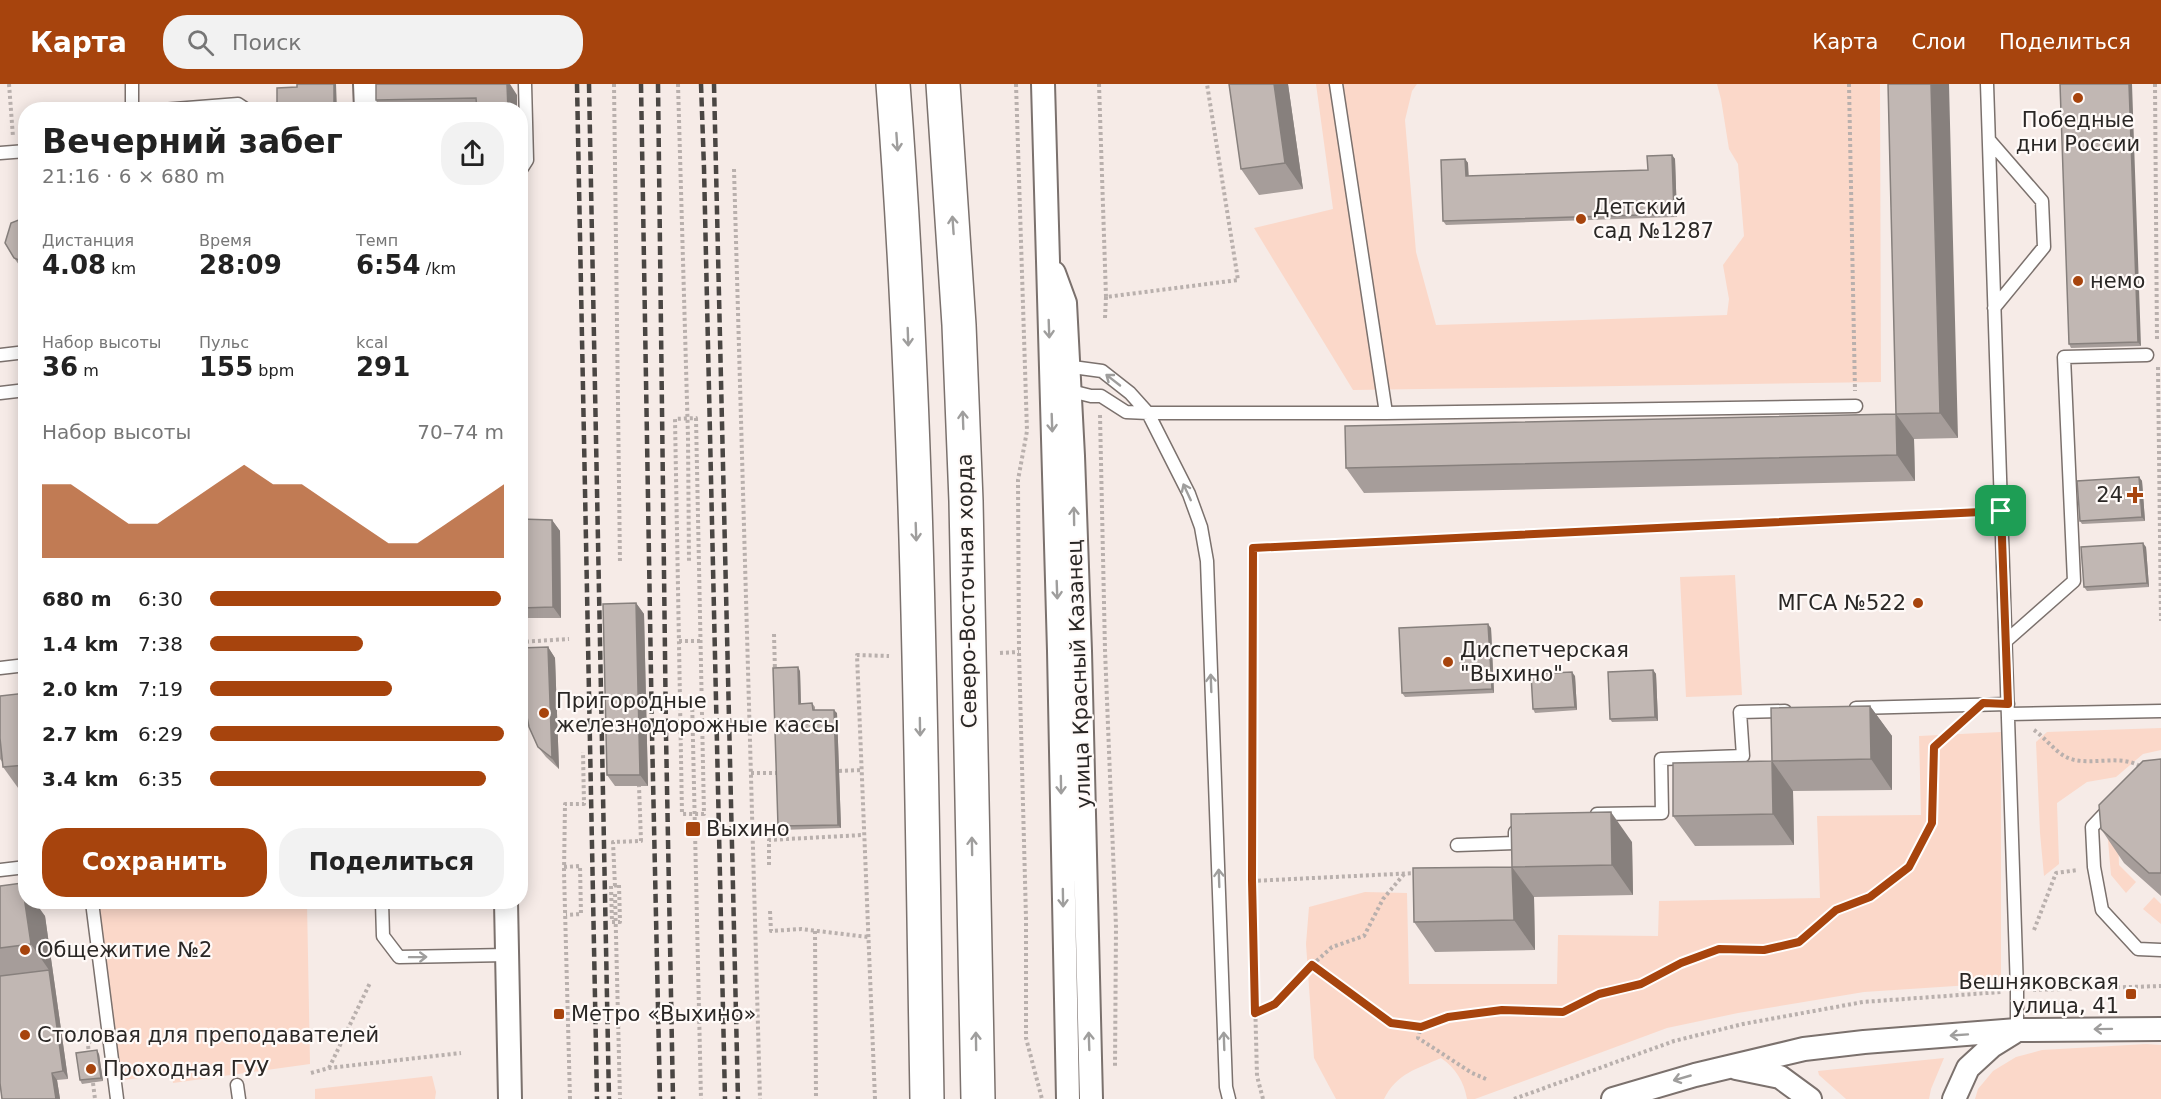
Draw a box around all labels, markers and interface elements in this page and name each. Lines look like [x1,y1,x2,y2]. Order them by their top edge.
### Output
search box [163,15,583,69]
text: Карта [30,26,127,59]
icon: search [184,26,217,59]
text: Поиск [232,30,302,55]
text: Карта [1812,30,1878,54]
text: Слои [1911,30,1966,54]
text: Поделиться [1999,30,2131,54]
marker: Победные дни России [2071,91,2085,105]
place label: Победные дни России [2016,108,2140,156]
text: Вечерний забег [42,122,343,161]
button: share [441,122,504,185]
one-way arrow [891,132,902,152]
text: 21:16 · 6 × 680 m [42,164,225,188]
place label: Детский сад №1287 [1593,195,1714,243]
marker: Детский сад №1287 [1574,212,1588,226]
one-way arrow [947,215,958,235]
text: Дистанция [42,231,134,250]
text: Время [199,231,252,250]
text: Темп [356,231,398,250]
text: 4.08 [42,250,106,280]
text: 28:09 [199,250,282,280]
text: 6:54 [356,250,421,280]
text: km [106,259,136,278]
text: /km [421,259,456,278]
place label: немо [2090,269,2145,293]
marker: немо [2071,274,2085,288]
one-way arrow [1044,319,1055,339]
one-way arrow [902,327,914,347]
text: Набор высоты [42,333,161,352]
text: Пульс [199,333,249,352]
text: kcal [356,333,388,352]
text: 36 [42,352,78,382]
text: 155 [199,352,253,382]
text: 291 [356,352,410,382]
text: m [78,361,99,380]
text: bpm [253,361,294,380]
one-way arrow [1106,373,1122,386]
one-way arrow [957,410,968,430]
one-way arrow [1047,413,1058,433]
text: Набор высоты [42,420,191,444]
text: 70–74 m [417,420,504,444]
street label: Северо-Восточная хорда [953,453,981,729]
one-way arrow [1181,483,1192,501]
place label: 24 [2096,483,2123,507]
pin [1975,485,2026,536]
marker: 24 [2128,488,2142,502]
icon: arrive [1984,494,2017,527]
one-way arrow [1069,506,1080,526]
one-way arrow [910,521,921,541]
street label: улица Красный Казанец [1062,539,1096,809]
one-way arrow [1051,580,1062,600]
text: 680 m [42,587,112,611]
text: 6:30 [138,587,183,611]
place label: МГСА №522 [1777,591,1906,615]
marker: МГСА №522 [1911,596,1925,610]
text: 1.4 km [42,632,119,656]
text: 7:38 [138,632,183,656]
place label: Диспетчерская "Выхино" [1460,638,1629,686]
marker: Диспетчерская "Выхино" [1441,655,1455,669]
one-way arrow [1206,674,1217,694]
text: 2.0 km [42,677,119,701]
text: 7:19 [138,677,183,701]
place label: Пригородные железнодорожные кассы [556,689,840,737]
marker: Пригородные железнодорожные кассы [537,706,551,720]
one-way arrow [914,716,926,736]
text: 2.7 km [42,722,119,746]
text: 6:29 [138,722,183,746]
text: 3.4 km [42,767,119,791]
text: 6:35 [138,767,183,791]
one-way arrow [1055,775,1067,795]
place label: Выхино [706,817,790,841]
marker: Выхино [684,820,702,838]
button: Сохранить [42,828,267,897]
button: Поделиться [279,828,504,897]
one-way arrow [966,836,978,856]
one-way arrow [1213,869,1224,889]
one-way arrow [1057,888,1069,908]
place label: Общежитие №2 [37,938,212,962]
marker: Общежитие №2 [18,943,32,957]
one-way arrow [407,951,427,962]
place label: Вешняковская улица, 41 [1958,970,2119,1018]
marker: Вешняковская улица, 41 [2124,987,2138,1001]
place label: Метро «Выхино» [571,1002,756,1026]
marker: Метро «Выхино» [552,1007,566,1021]
place label: Столовая для преподавателей [37,1023,379,1047]
one-way arrow [2093,1023,2113,1035]
marker: Столовая для преподавателей [18,1028,32,1042]
one-way arrow [1949,1030,1969,1041]
one-way arrow [970,1031,982,1051]
one-way arrow [1083,1031,1095,1051]
one-way arrow [1219,1032,1230,1052]
place label: Проходная ГУУ [103,1057,269,1081]
marker: Проходная ГУУ [84,1062,98,1076]
one-way arrow [1673,1073,1692,1084]

